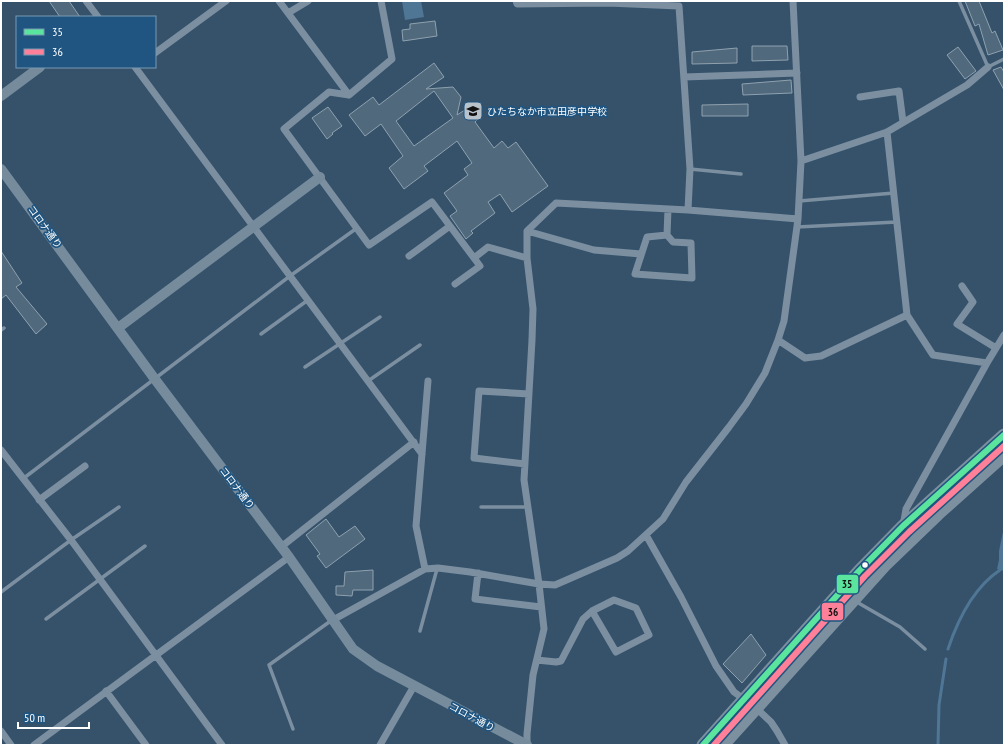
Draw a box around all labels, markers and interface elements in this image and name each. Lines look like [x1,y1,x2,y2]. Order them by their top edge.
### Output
legend [16,16,156,68]
text: 35 [52,24,63,39]
text: 36 [52,44,63,59]
school or university icon: ひたちなか市立田彦中学校 [462,100,484,122]
place label: ひたちなか市立田彦中学校 [487,105,607,118]
street label: コロナ通り [25,203,65,251]
street label: コロナ通り [217,464,257,512]
unlabelled marker [860,560,870,570]
line badge: 35 [836,574,859,594]
text: 35 [842,577,852,591]
line badge: 36 [821,602,844,621]
text: 36 [828,605,838,619]
street label: コロナ通り [447,700,497,734]
scale bar [18,704,89,730]
text: 50 m [24,710,45,725]

